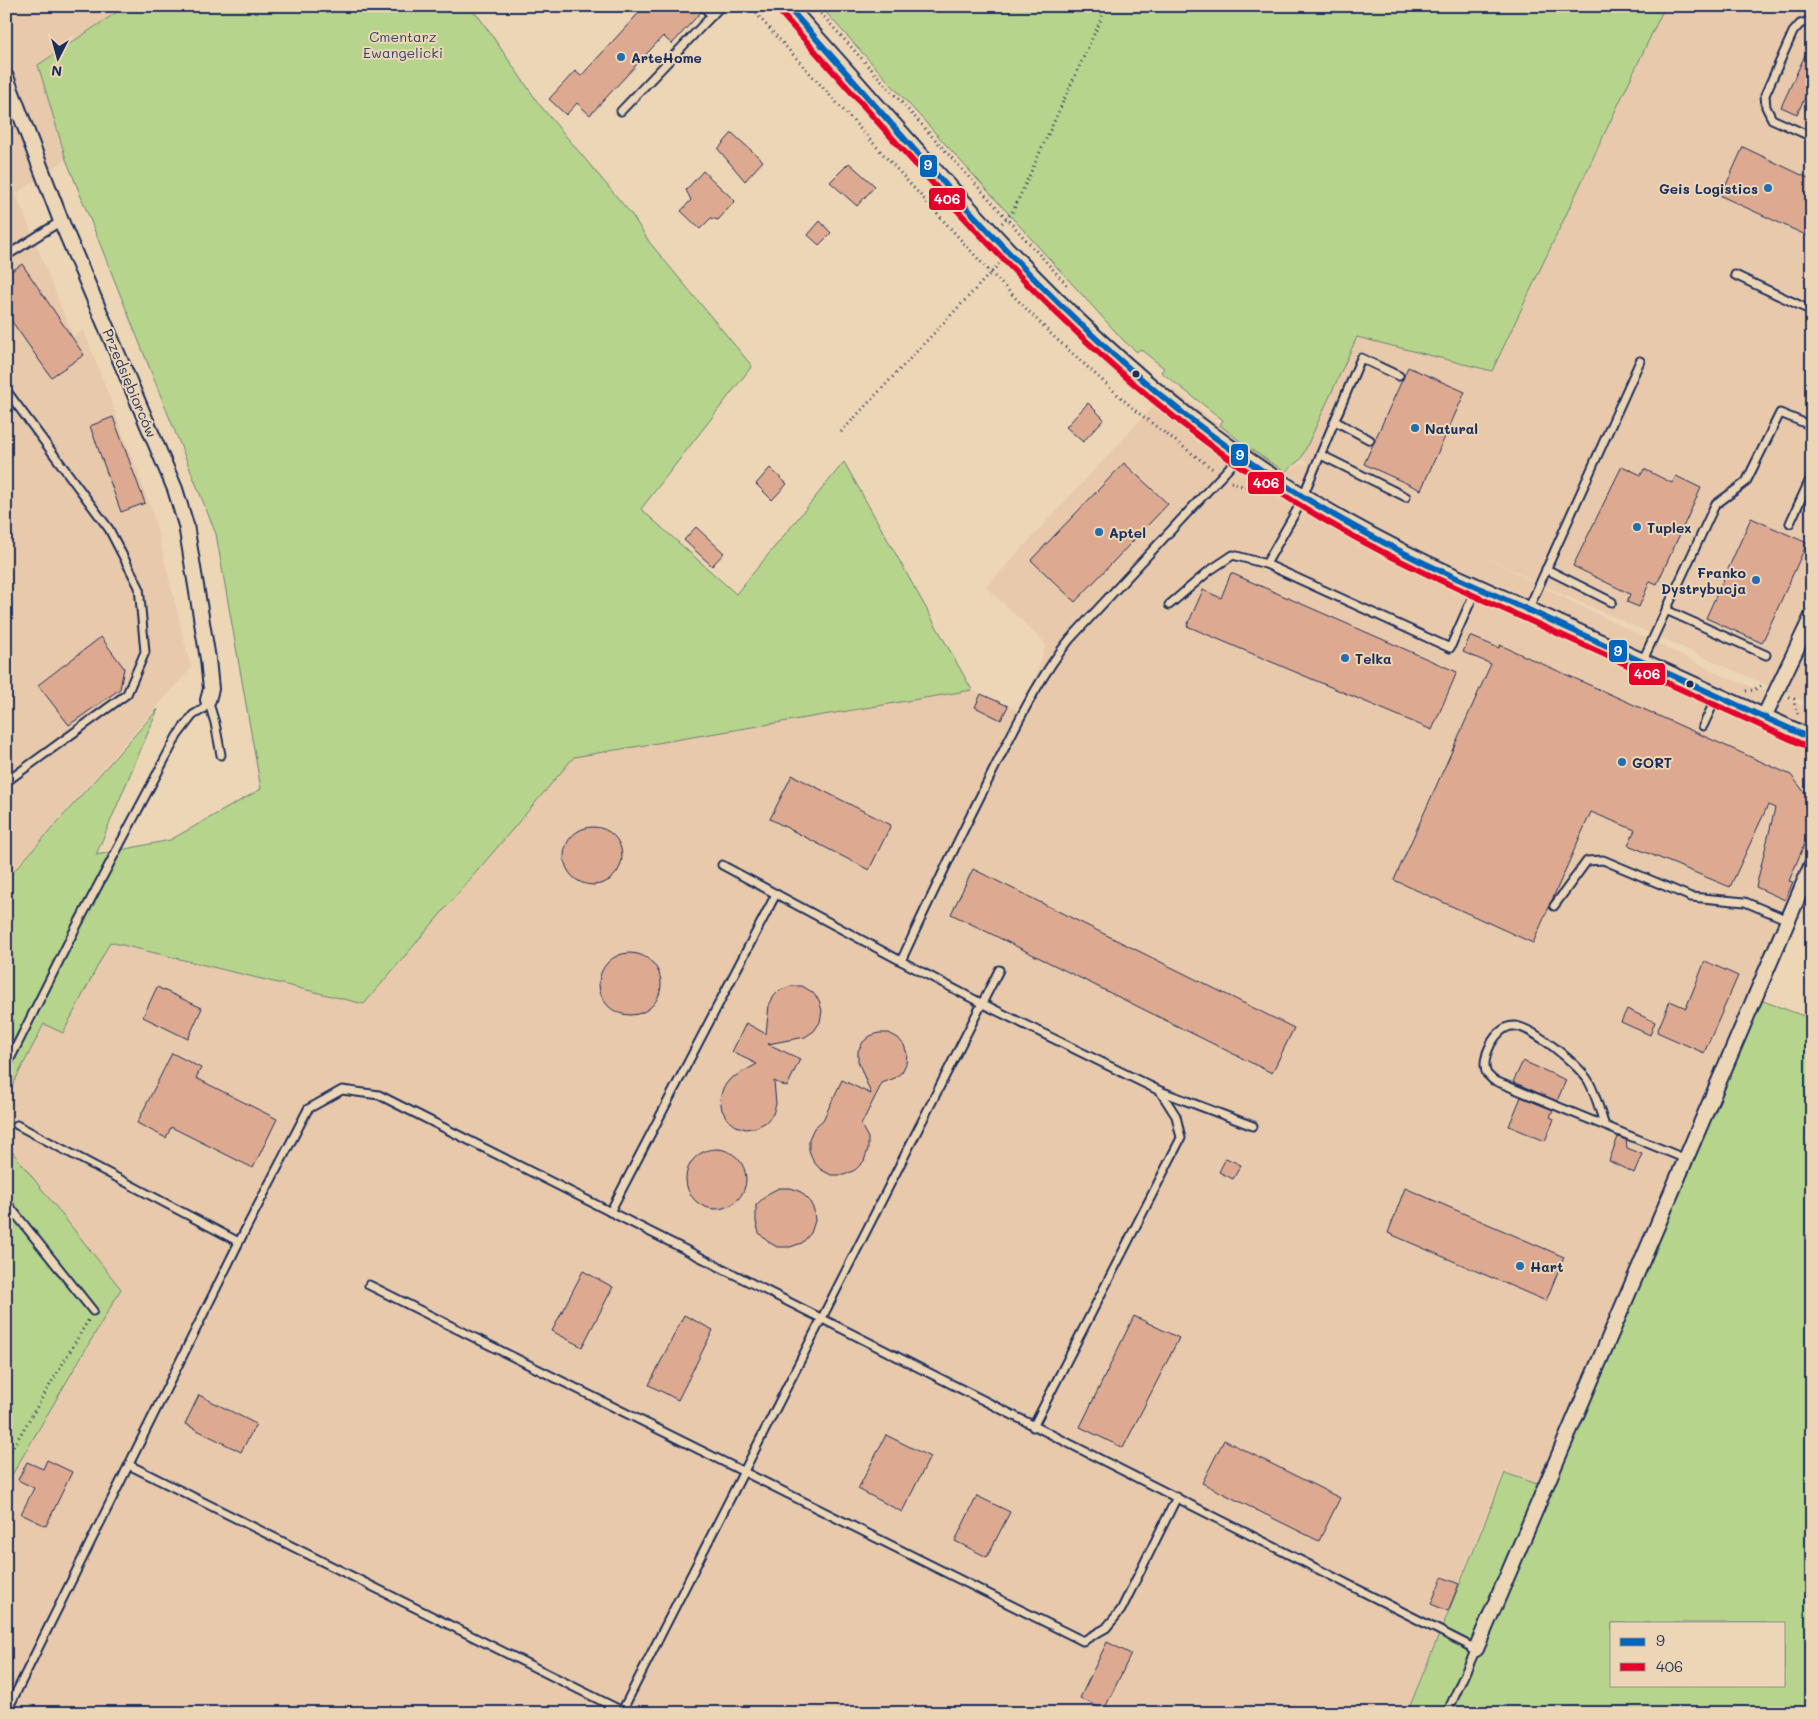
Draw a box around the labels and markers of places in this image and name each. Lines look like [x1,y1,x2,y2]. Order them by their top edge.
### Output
place label: ArteHome [631,48,702,67]
marker: ArteHome [615,51,627,63]
place label: Geis Logistics [1659,179,1758,198]
marker: Geis Logistics [1762,182,1774,194]
unlabelled marker [1131,369,1141,379]
place label: Natural [1425,419,1478,438]
marker: Natural [1409,422,1421,434]
place label: Tuplex [1647,518,1692,537]
marker: Tuplex [1631,521,1643,533]
place label: Aptel [1109,523,1146,542]
marker: Aptel [1093,526,1105,538]
place label: Franko Dystrybucja [1661,563,1746,598]
marker: Franko Dystrybucja [1750,574,1762,586]
place label: Telka [1355,649,1392,668]
marker: Telka [1339,652,1351,664]
unlabelled marker [1685,679,1695,689]
place label: GORT [1632,753,1672,772]
marker: GORT [1616,756,1628,768]
place label: Hart [1530,1257,1563,1276]
marker: Hart [1514,1260,1526,1272]

